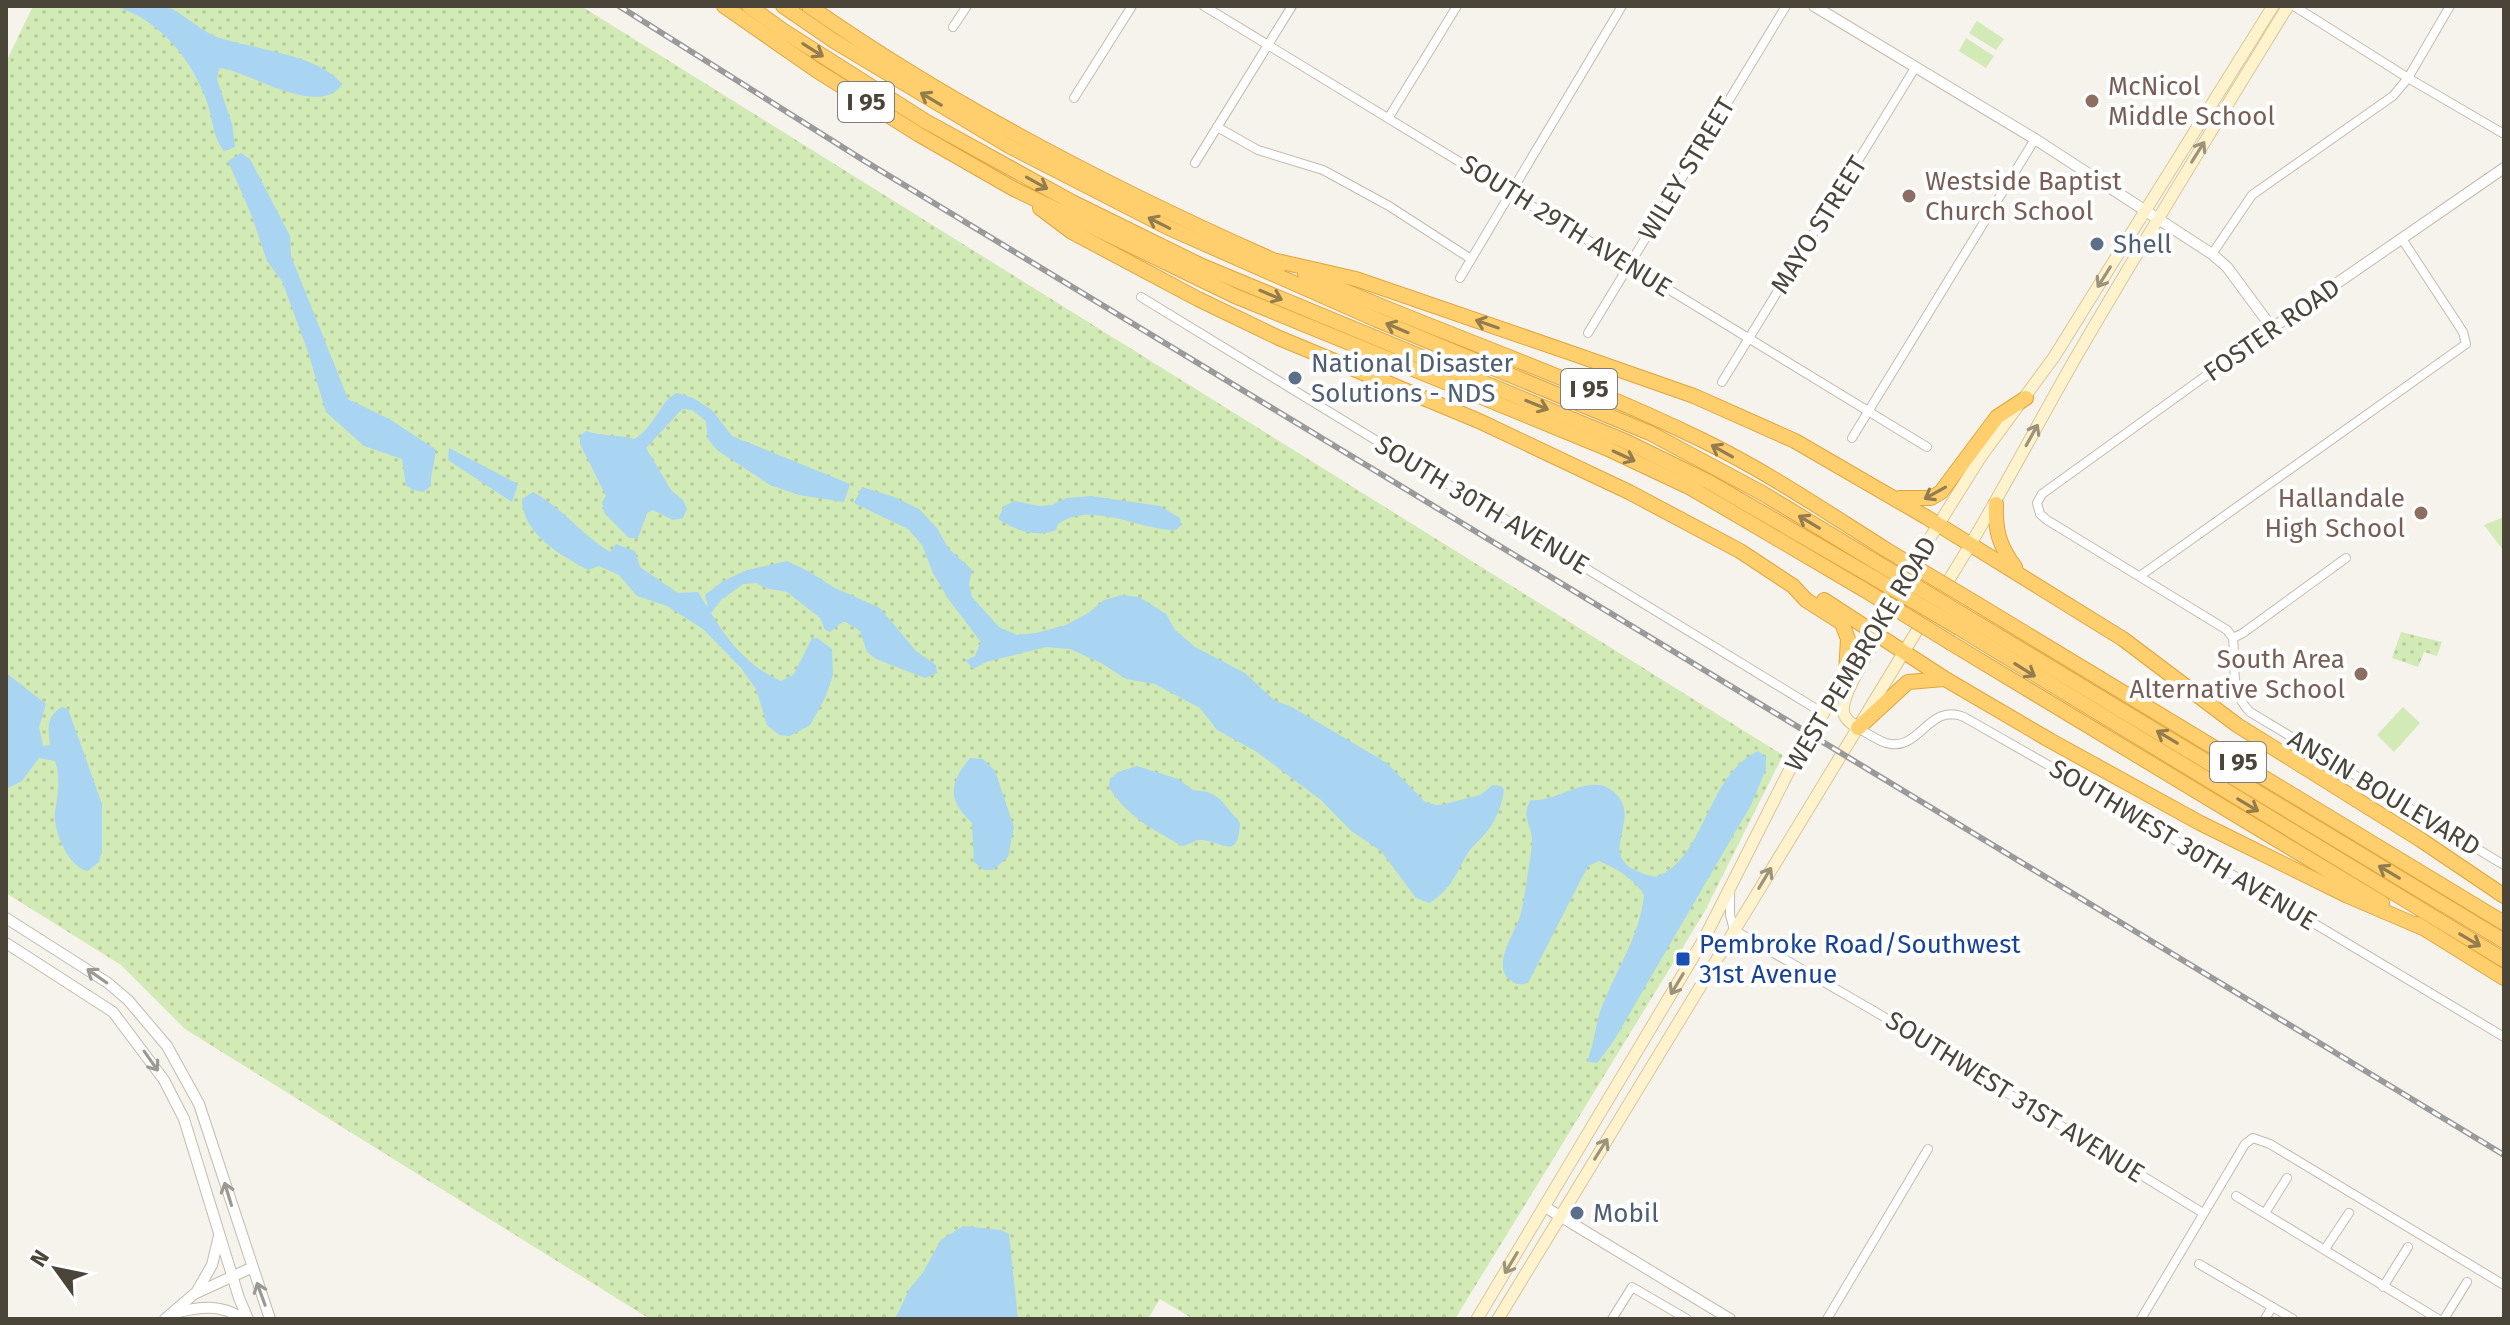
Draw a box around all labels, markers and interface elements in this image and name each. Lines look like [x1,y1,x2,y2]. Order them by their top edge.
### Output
one-way arrow [801,42,824,58]
place label: McNicol Middle School [2108,71,2275,132]
road number: I 95 [838,82,894,122]
one-way arrow [920,91,943,107]
street label: WILEY STREET [1632,92,1742,246]
marker: McNicol Middle School [2083,92,2101,110]
one-way arrow [2191,141,2207,164]
street label: SOUTH 29TH AVENUE [1455,148,1677,304]
street label: MAYO STREET [1764,150,1874,299]
place label: Westside Baptist Church School [1925,166,2122,227]
one-way arrow [1024,175,1048,191]
marker: Westside Baptist Church School [1900,187,1918,205]
one-way arrow [1148,215,1172,231]
place label: Shell [2113,229,2172,260]
marker: Shell [2088,235,2106,253]
one-way arrow [2096,265,2112,288]
street label: FOSTER ROAD [2198,272,2346,388]
one-way arrow [1258,288,1283,303]
one-way arrow [1475,315,1500,330]
one-way arrow [1386,320,1410,334]
place label: National Disaster Solutions - NDS [1311,348,1514,409]
marker: National Disaster Solutions - NDS [1286,369,1304,387]
road number: I 95 [1561,369,1617,409]
one-way arrow [1524,399,1549,413]
one-way arrow [2025,424,2041,448]
street label: SOUTH 30TH AVENUE [1369,429,1595,581]
one-way arrow [1711,443,1734,459]
one-way arrow [1612,450,1635,465]
place label: Hallandale High School [2265,483,2405,544]
one-way arrow [1924,485,1947,501]
marker: Hallandale High School [2412,504,2430,522]
one-way arrow [1798,513,1821,529]
street label: WEST PEMBROKE ROAD [1779,531,1943,777]
place label: South Area Alternative School [2130,644,2345,705]
one-way arrow [2014,661,2036,678]
marker: South Area Alternative School [2352,665,2370,683]
street label: ANSIN BOULEVARD [2282,723,2486,863]
one-way arrow [2156,729,2179,745]
road number: I 95 [2210,742,2266,782]
street label: SOUTHWEST 30TH AVENUE [2044,753,2322,937]
one-way arrow [2236,797,2259,813]
one-way arrow [2379,863,2401,880]
one-way arrow [1758,867,1773,891]
place label: Pembroke Road/Southwest 31st Avenue [1699,929,2021,990]
one-way arrow [2458,932,2481,948]
marker: Pembroke Road/Southwest 31st Avenue [1674,950,1692,968]
one-way arrow [87,968,109,984]
one-way arrow [1669,972,1685,995]
street label: SOUTHWEST 31ST AVENUE [1880,1005,2150,1189]
one-way arrow [143,1050,159,1072]
one-way arrow [1593,1138,1609,1161]
one-way arrow [220,1181,235,1207]
place label: Mobil [1593,1198,1659,1229]
marker: Mobil [1568,1204,1586,1222]
north arrow [16,1229,96,1309]
text: N [24,1245,55,1272]
one-way arrow [1503,1251,1519,1274]
one-way arrow [253,1282,267,1306]

